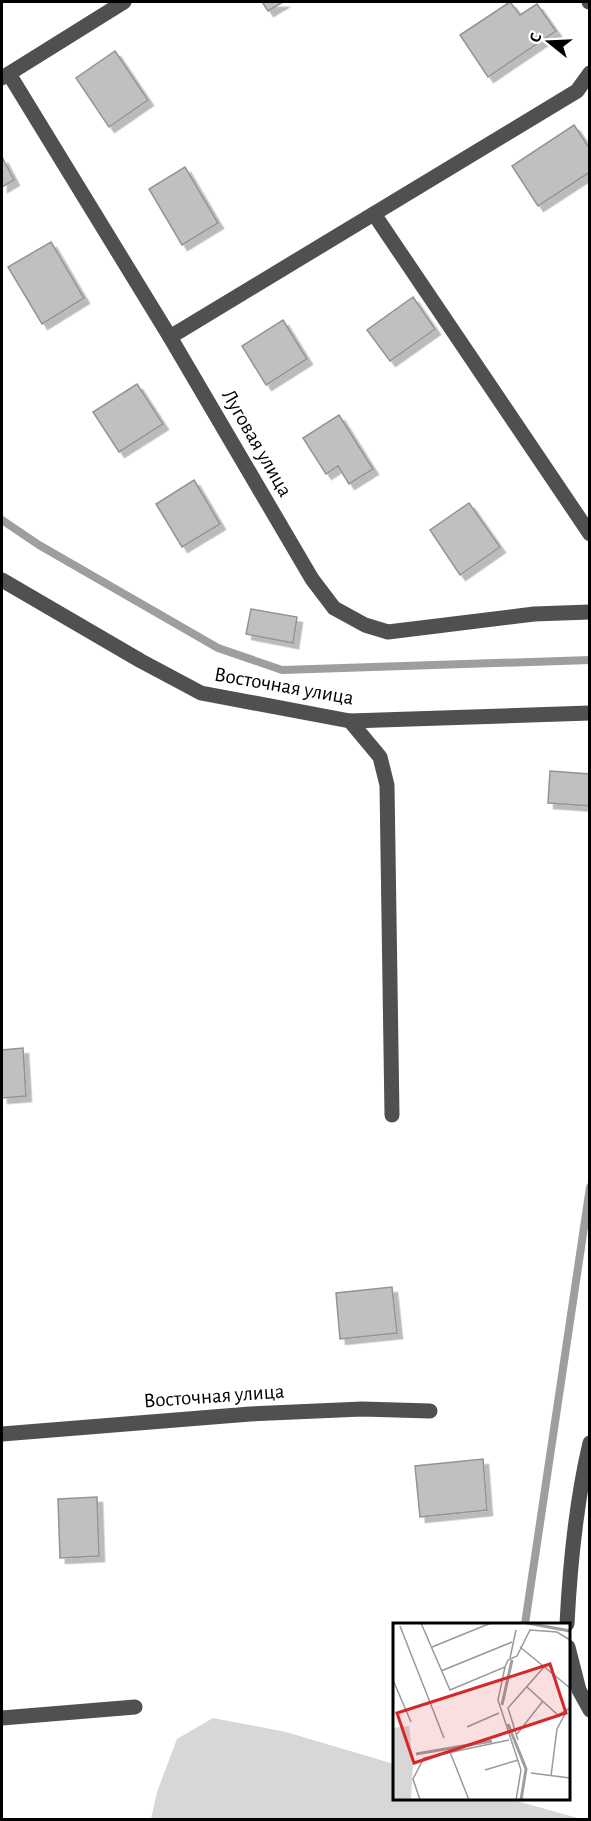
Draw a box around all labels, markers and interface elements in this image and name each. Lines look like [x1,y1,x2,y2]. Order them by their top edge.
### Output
north arrow [519,12,579,72]
text: С [527,31,545,44]
street label: Луговая улица [218,386,296,501]
street label: Восточная улица [213,663,356,709]
street label: Восточная улица [143,1381,286,1411]
inset map [393,1623,570,1800]

